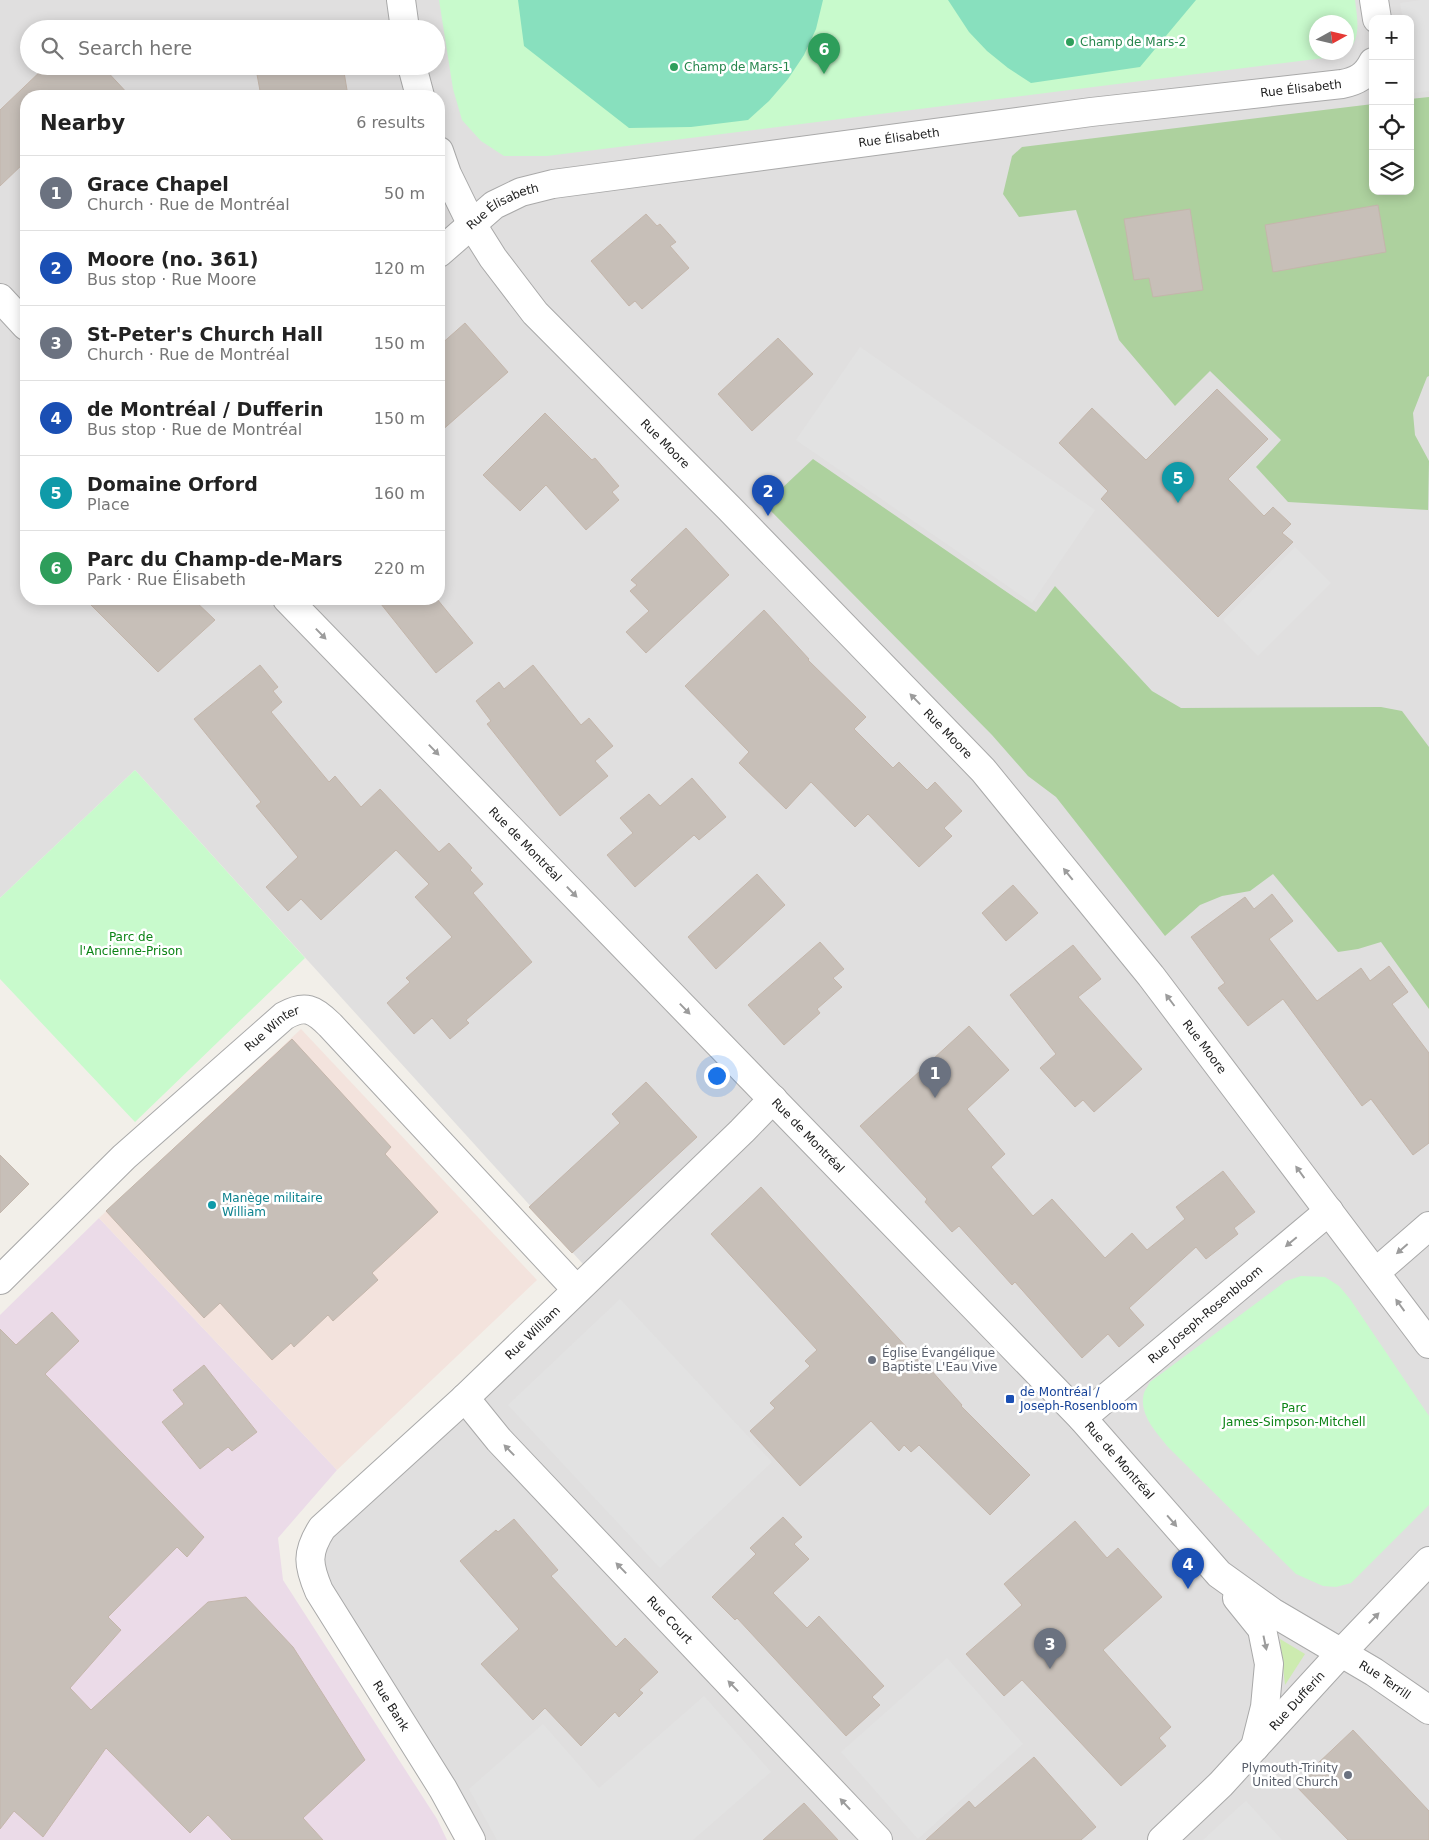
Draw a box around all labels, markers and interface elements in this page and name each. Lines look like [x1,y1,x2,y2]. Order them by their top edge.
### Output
north arrow [1309,15,1354,60]
map controls [1369,15,1414,195]
button: + [1369,15,1414,60]
search box [20,20,445,75]
pin: 6 [808,33,840,74]
icon: search [38,34,66,62]
place label: Champ de Mars-2 [1080,35,1186,49]
marker: Champ de Mars-2 [1064,36,1076,48]
text: Search here [78,37,192,59]
place label: Champ de Mars-1 [684,60,790,74]
button: − [1369,60,1414,105]
marker: Champ de Mars-1 [668,61,680,73]
street label: Rue Élisabeth [1259,77,1342,100]
button: locate [1369,105,1414,150]
text: Nearby [40,111,125,135]
text: 6 results [356,113,425,132]
street label: Rue Élisabeth [857,125,940,150]
button: layers [1369,150,1414,195]
text: Grace Chapel [87,173,229,195]
street label: Rue Élisabeth [464,181,540,233]
text: 1 [50,184,62,203]
text: 50 m [384,184,425,203]
text: Church · Rue de Montréal [87,195,290,214]
text: Moore (no. 361) [87,248,258,270]
text: 2 [50,259,62,278]
text: 120 m [374,259,425,278]
text: Bus stop · Rue Moore [87,270,256,289]
text: St-Peter's Church Hall [87,323,323,345]
text: 3 [50,334,62,353]
text: 150 m [374,334,425,353]
text: Church · Rue de Montréal [87,345,290,364]
text: de Montréal / Dufferin [87,398,323,420]
text: 4 [50,409,62,428]
text: 150 m [374,409,425,428]
street label: Rue Moore [638,416,693,471]
text: Bus stop · Rue de Montréal [87,420,302,439]
pin: 5 [1162,462,1194,503]
text: Domaine Orford [87,473,258,495]
pin: 2 [752,475,784,516]
text: 5 [50,484,62,503]
text: 160 m [374,484,425,503]
text: Place [87,495,130,514]
text: Parc du Champ-de-Mars [87,548,343,570]
text: 6 [50,559,62,578]
text: 220 m [374,559,425,578]
text: Park · Rue Élisabeth [87,570,246,589]
one-way arrow [315,627,327,639]
one-way arrow [909,693,921,705]
street label: Rue Moore [921,706,975,762]
one-way arrow [428,744,440,756]
street label: Rue de Montréal [486,804,564,885]
one-way arrow [1062,868,1073,881]
one-way arrow [566,886,578,898]
park label: Parc de l'Ancienne-Prison [79,930,183,958]
one-way arrow [1165,994,1176,1007]
one-way arrow [679,1002,691,1014]
street label: Rue Winter [242,1003,301,1054]
street label: Rue Moore [1180,1017,1229,1076]
pin: 1 [919,1057,951,1098]
your location [704,1063,730,1089]
street label: Rue de Montréal [769,1096,847,1176]
one-way arrow [1294,1166,1305,1179]
place label: Manège militaire William [222,1191,323,1219]
marker: Manège militaire William [206,1199,218,1211]
one-way arrow [1285,1237,1298,1248]
one-way arrow [1397,1243,1409,1255]
street label: Rue Joseph-Rosenbloom [1146,1263,1265,1366]
one-way arrow [1395,1298,1405,1312]
street label: Rue William [502,1303,563,1362]
place label: Église Évangélique Baptiste L'Eau Vive [882,1345,998,1374]
marker: Église Évangélique Baptiste L'Eau Vive [866,1354,878,1366]
place label: de Montréal / Joseph-Rosenbloom [1019,1385,1138,1413]
marker: de Montréal / Joseph-Rosenbloom [1004,1393,1016,1405]
park label: Parc James-Simpson-Mitchell [1222,1401,1365,1429]
street label: Rue de Montréal [1082,1419,1157,1502]
one-way arrow [503,1445,515,1457]
one-way arrow [1166,1514,1177,1527]
pin: 4 [1172,1548,1204,1589]
one-way arrow [615,1562,627,1574]
street label: Rue Court [644,1594,695,1647]
one-way arrow [1368,1612,1380,1624]
pin: 3 [1034,1628,1066,1669]
one-way arrow [1261,1636,1269,1652]
street label: Rue Terrill [1357,1658,1413,1702]
street label: Rue Dufferin [1267,1669,1328,1733]
street label: Rue Bank [370,1678,412,1734]
one-way arrow [727,1680,739,1692]
place label: Plymouth-Trinity United Church [1242,1761,1338,1789]
marker: Plymouth-Trinity United Church [1342,1769,1354,1781]
one-way arrow [839,1798,850,1811]

